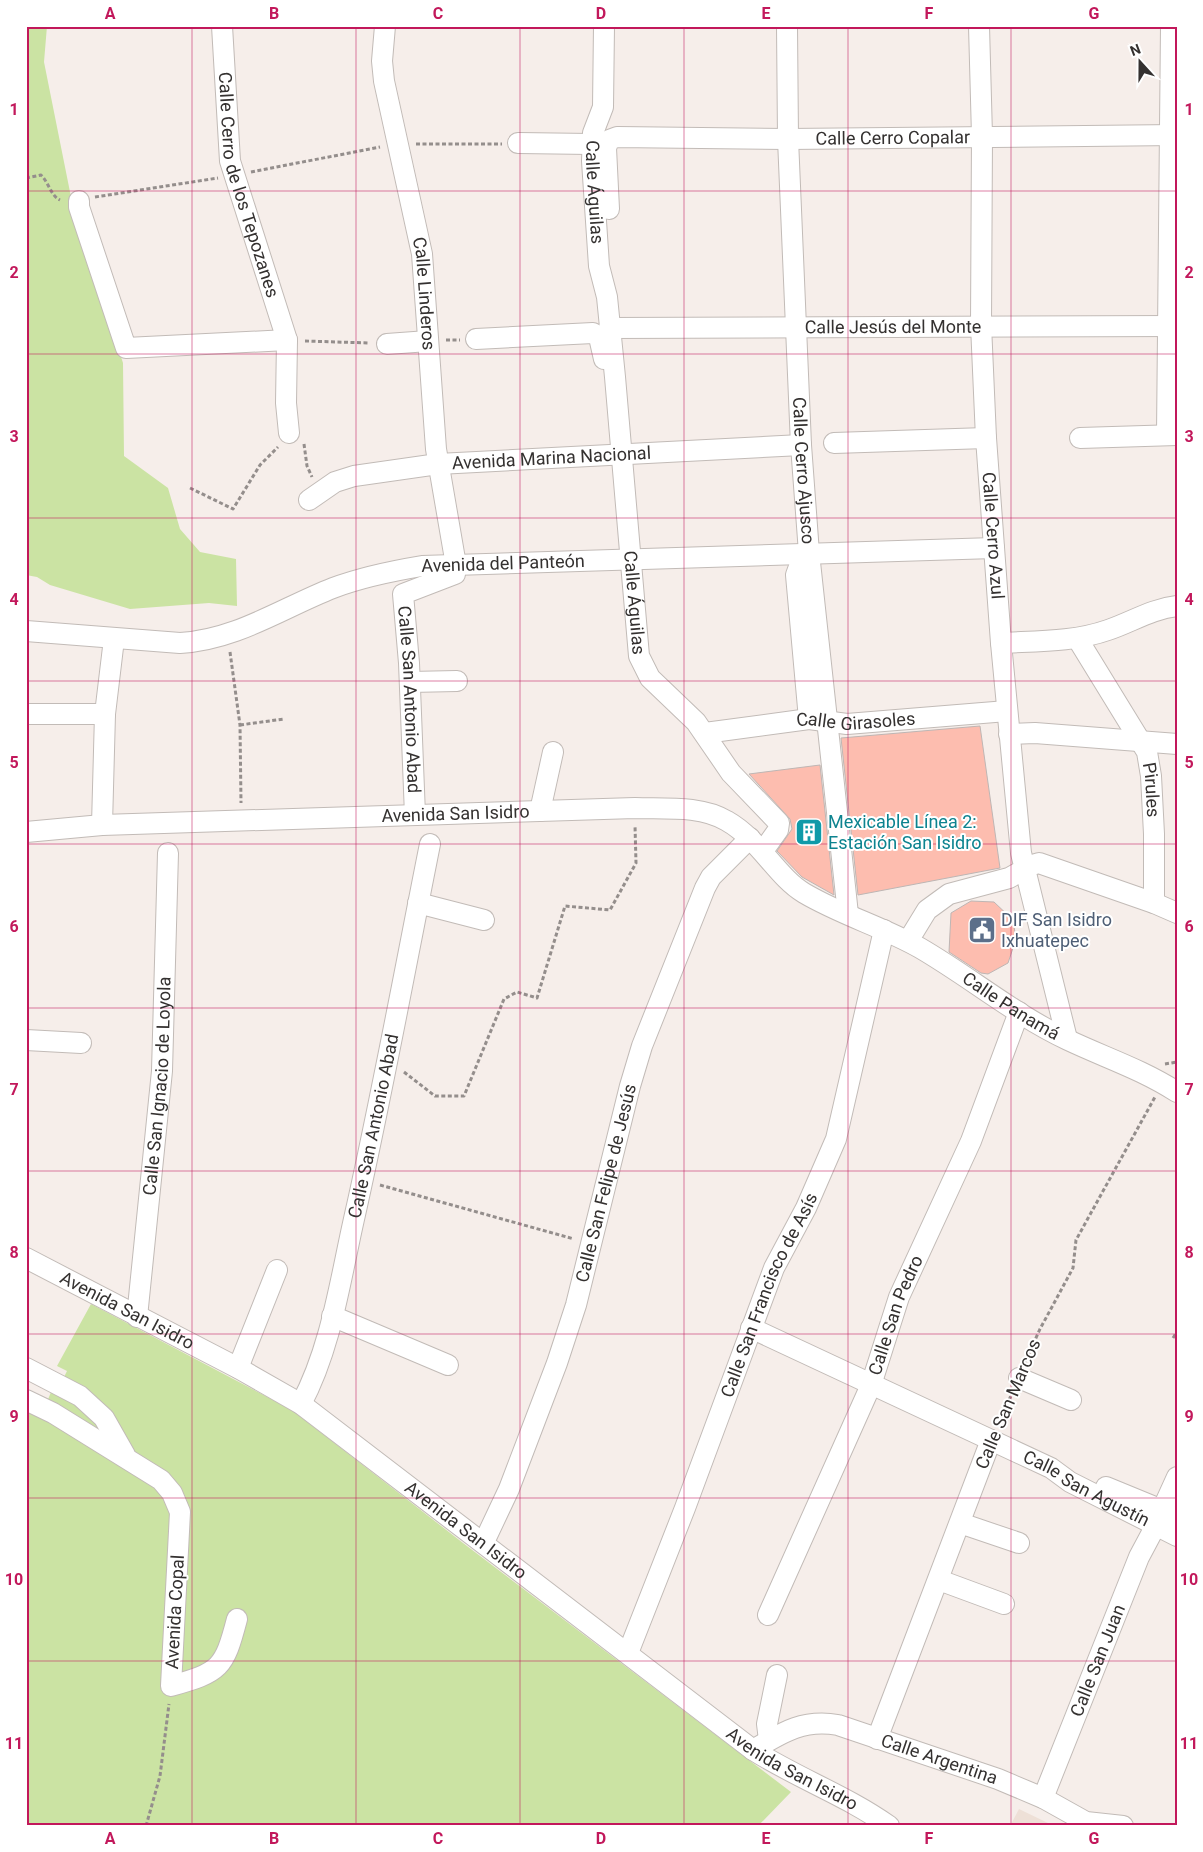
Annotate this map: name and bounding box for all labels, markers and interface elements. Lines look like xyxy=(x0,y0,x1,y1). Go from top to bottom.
text: A xyxy=(105,4,116,23)
text: B xyxy=(269,4,279,23)
text: C xyxy=(433,4,443,23)
text: D xyxy=(596,4,606,23)
text: E xyxy=(762,4,771,23)
text: F xyxy=(925,4,934,23)
text: G xyxy=(1089,4,1100,23)
north arrow xyxy=(1116,38,1166,88)
text: N xyxy=(1128,41,1143,59)
street label: Calle Cerro de los Tepozanes xyxy=(215,71,284,300)
text: 1 xyxy=(9,100,19,119)
text: 1 xyxy=(1184,100,1194,119)
street label: Calle Cerro Copalar xyxy=(815,126,970,149)
street label: Calle Águilas xyxy=(582,140,609,245)
street label: Calle Linderos xyxy=(409,235,440,351)
text: 2 xyxy=(9,263,19,282)
text: 2 xyxy=(1184,263,1194,282)
street label: Calle Jesús del Monte xyxy=(805,316,981,337)
street label: Calle Cerro Ajusco xyxy=(789,397,819,545)
text: 3 xyxy=(9,427,19,446)
text: 3 xyxy=(1184,427,1194,446)
street label: Avenida Marina Nacional xyxy=(451,442,651,473)
street label: Calle Cerro Azul xyxy=(979,471,1009,600)
street label: Avenida del Panteón xyxy=(421,550,585,576)
street label: Calle Águilas xyxy=(620,550,650,655)
text: 4 xyxy=(9,590,19,609)
text: 4 xyxy=(1184,590,1194,609)
street label: Calle San Antonio Abad xyxy=(394,605,425,794)
street label: Calle Girasoles xyxy=(795,707,916,735)
text: 5 xyxy=(9,753,19,772)
text: 5 xyxy=(1184,753,1194,772)
street label: Pirules xyxy=(1139,761,1164,818)
street label: Avenida San Isidro xyxy=(381,800,530,826)
place label: Mexicable Línea 2: Estación San Isidro xyxy=(828,811,981,853)
building icon: Mexicable Línea 2: Estación San Isidro xyxy=(794,817,824,847)
place label: DIF San Isidro Ixhuatepec xyxy=(1001,909,1112,951)
public building icon: DIF San Isidro Ixhuatepec xyxy=(967,915,997,945)
text: 6 xyxy=(9,917,19,936)
text: 6 xyxy=(1184,917,1194,936)
street label: Calle Panamá xyxy=(959,967,1063,1044)
street label: Calle San Ignacio de Loyola xyxy=(138,976,175,1196)
street label: Calle San Antonio Abad xyxy=(343,1032,402,1220)
text: 7 xyxy=(9,1080,19,1099)
text: 7 xyxy=(1184,1080,1194,1099)
street label: Calle San Felipe de Jesús xyxy=(571,1082,640,1284)
street label: Calle San Francisco de Asís xyxy=(716,1189,821,1400)
text: 8 xyxy=(9,1243,19,1262)
text: 8 xyxy=(1184,1243,1194,1262)
street label: Calle San Pedro xyxy=(864,1252,927,1378)
street label: Avenida San Isidro xyxy=(57,1267,198,1353)
street label: Calle San Marcos xyxy=(971,1335,1044,1472)
text: 9 xyxy=(9,1407,19,1426)
text: 9 xyxy=(1184,1407,1194,1426)
street label: Calle San Agustín xyxy=(1020,1446,1153,1530)
street label: Avenida San Isidro xyxy=(401,1476,531,1583)
street label: Avenida Copal xyxy=(161,1554,188,1670)
text: 10 xyxy=(5,1570,23,1589)
text: 10 xyxy=(1180,1570,1198,1589)
street label: Calle San Juan xyxy=(1066,1601,1129,1719)
street label: Avenida San Isidro xyxy=(723,1723,862,1814)
street label: Calle Argentina xyxy=(879,1729,1000,1788)
text: 11 xyxy=(5,1734,23,1753)
text: 11 xyxy=(1180,1734,1198,1753)
text: A xyxy=(105,1829,116,1848)
text: B xyxy=(269,1829,279,1848)
text: C xyxy=(433,1829,443,1848)
text: D xyxy=(596,1829,606,1848)
text: E xyxy=(762,1829,771,1848)
text: F xyxy=(925,1829,934,1848)
text: G xyxy=(1089,1829,1100,1848)

